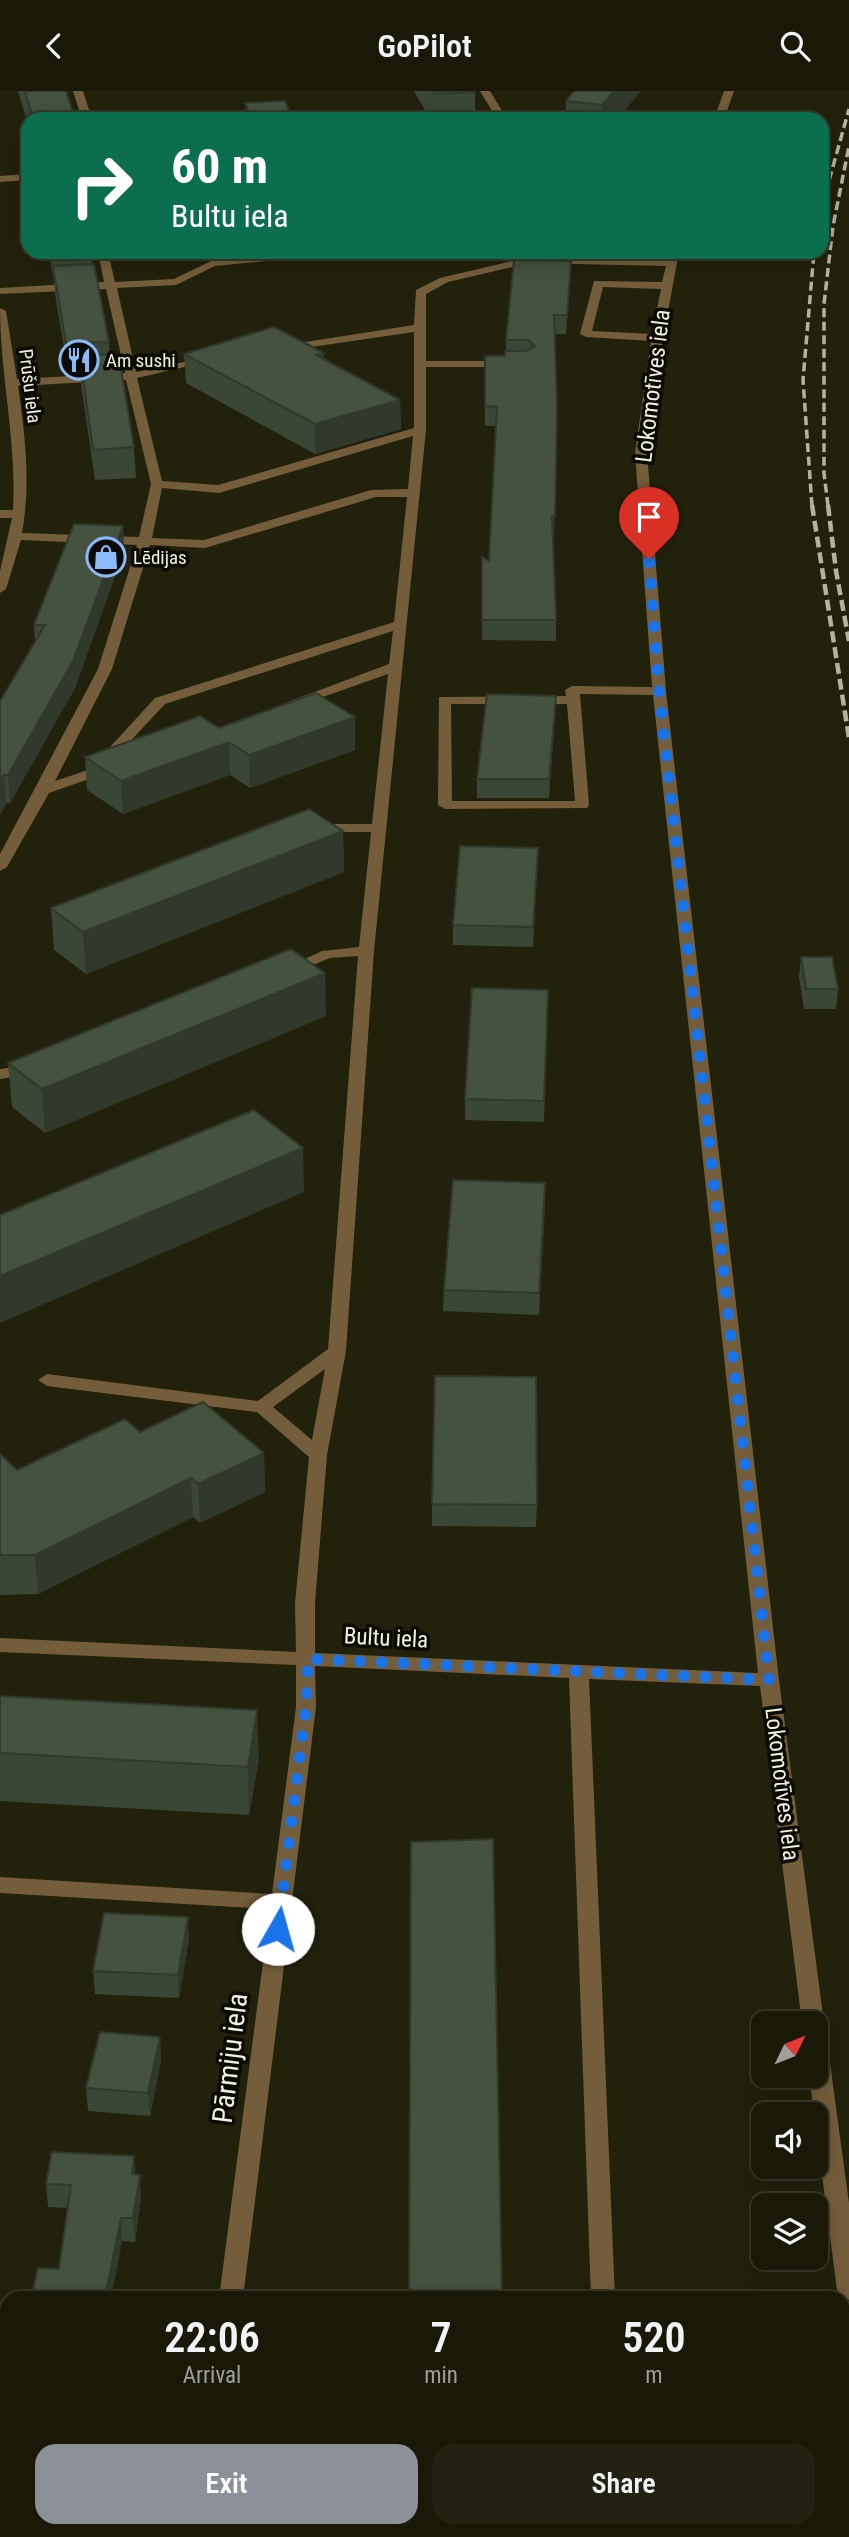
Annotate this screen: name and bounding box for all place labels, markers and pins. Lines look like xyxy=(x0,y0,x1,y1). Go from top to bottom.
restaurant icon: Am sushi xyxy=(58,339,100,381)
place label: Am sushi xyxy=(106,349,176,372)
pin xyxy=(619,487,679,559)
shop icon: Lēdijas xyxy=(85,536,127,578)
place label: Lēdijas xyxy=(133,546,187,569)

